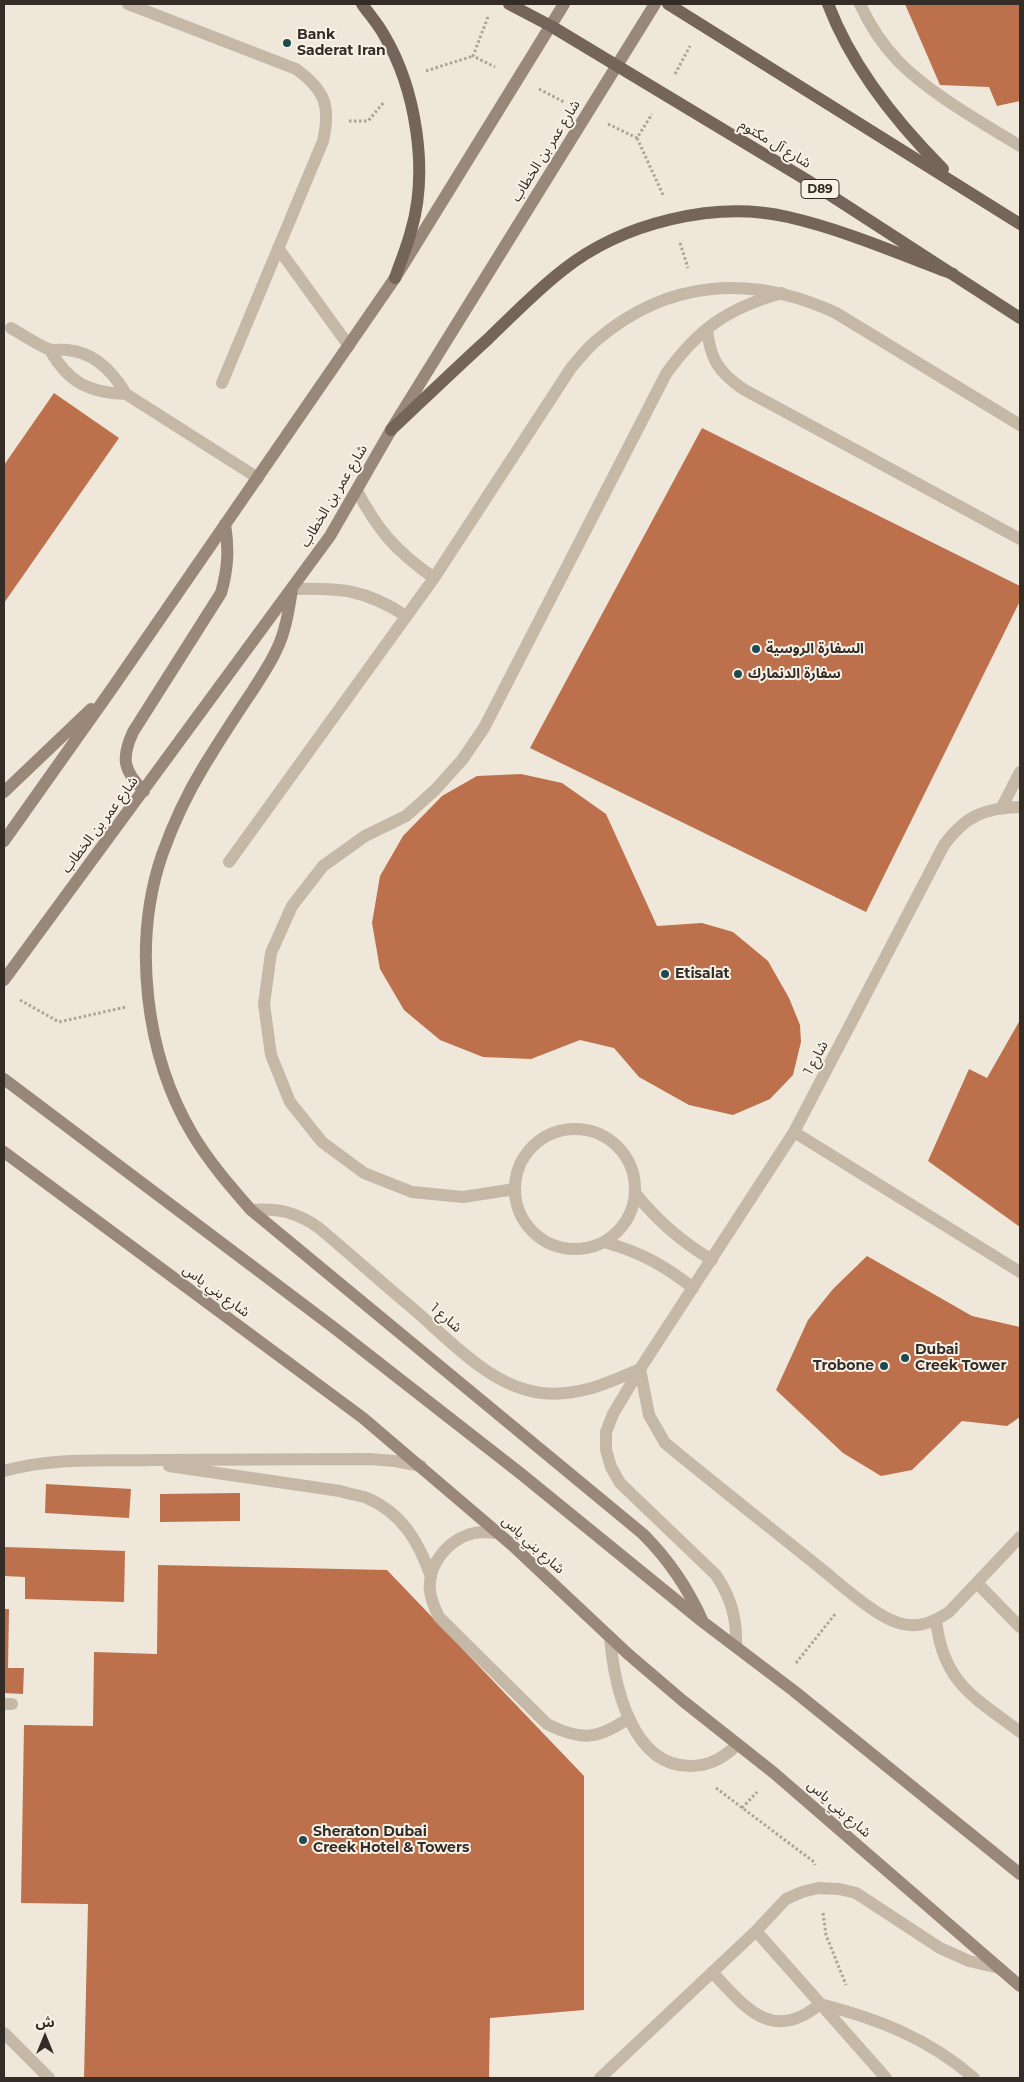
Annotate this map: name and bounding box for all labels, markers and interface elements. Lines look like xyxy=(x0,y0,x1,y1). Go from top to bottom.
place label: Bank Saderat Iran xyxy=(297,27,386,59)
marker: Bank Saderat Iran xyxy=(281,37,293,49)
street label: شارع عمر بن الخطاب xyxy=(508,97,584,205)
street label: شارع آل مكتوم xyxy=(736,116,814,172)
road number: D89 xyxy=(801,180,839,198)
street label: شارع عمر بن الخطاب xyxy=(297,442,371,550)
place label: السفارة الروسية xyxy=(766,641,864,657)
marker: السفارة الروسية xyxy=(750,643,762,655)
place label: سفارة الدنمارك xyxy=(748,666,841,682)
marker: سفارة الدنمارك xyxy=(732,668,744,680)
street label: شارع عمر بن الخطاب xyxy=(58,773,142,877)
place label: Etisalat xyxy=(675,966,730,982)
marker: Etisalat xyxy=(659,968,671,980)
street label: شارع 1 xyxy=(800,1038,832,1078)
street label: شارع بني ياس xyxy=(179,1261,253,1321)
street label: شارع 1 xyxy=(427,1300,465,1336)
place label: Dubai Creek Tower xyxy=(915,1342,1006,1374)
marker: Dubai Creek Tower xyxy=(899,1352,911,1364)
place label: Trobone xyxy=(813,1358,874,1374)
marker: Trobone xyxy=(878,1360,890,1372)
street label: شارع بني ياس xyxy=(498,1512,568,1578)
street label: شارع بني ياس xyxy=(804,1777,874,1841)
place label: Sheraton Dubai Creek Hotel & Towers xyxy=(313,1824,469,1856)
marker: Sheraton Dubai Creek Hotel & Towers xyxy=(297,1834,309,1846)
north arrow xyxy=(20,2012,70,2062)
text: ش xyxy=(35,2013,55,2031)

